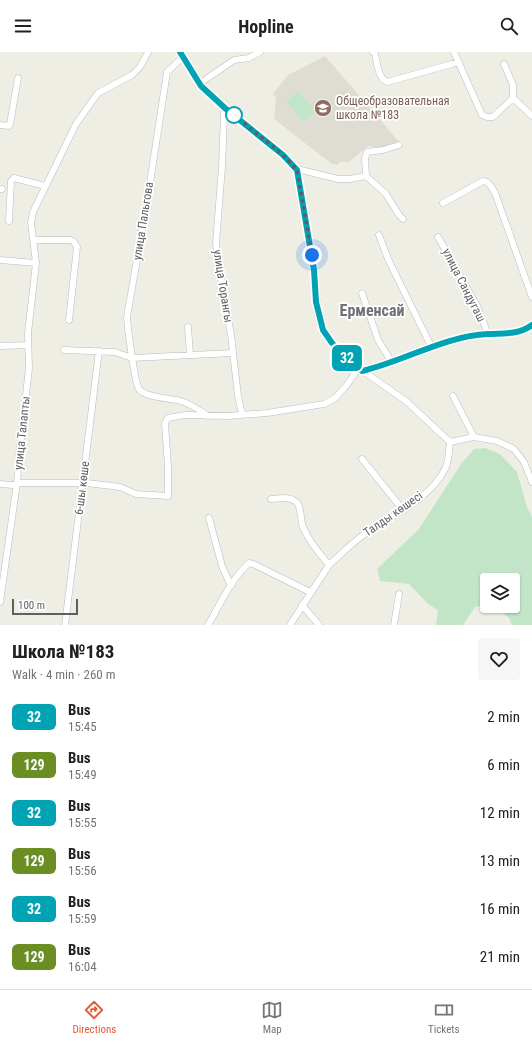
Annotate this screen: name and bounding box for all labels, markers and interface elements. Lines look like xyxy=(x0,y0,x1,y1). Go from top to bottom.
icon: menu xyxy=(12,15,34,37)
icon: search xyxy=(498,15,520,37)
text: Hopline xyxy=(238,16,294,37)
place label: Общеобразовательная школа №183 xyxy=(336,94,450,122)
school or university icon: Общеобразовательная школа №183 xyxy=(313,98,333,118)
unlabelled marker xyxy=(225,106,243,124)
street label: улица Пальгова xyxy=(130,181,156,261)
your location xyxy=(302,245,322,265)
street label: улица Сандугаш xyxy=(439,246,489,324)
street label: улица Торангы xyxy=(210,249,236,323)
district label: Ерменсай xyxy=(340,301,404,320)
line badge: 32 xyxy=(329,345,365,371)
text: 32 xyxy=(340,350,354,366)
street label: улица Талапты xyxy=(11,395,33,471)
street label: 6-шы көше xyxy=(72,460,92,516)
street label: Талды көшесі xyxy=(361,489,425,539)
map controls xyxy=(480,573,520,613)
button: layers xyxy=(480,573,520,613)
scale bar xyxy=(12,597,78,616)
text: 100 m xyxy=(18,599,45,612)
button: heart xyxy=(478,638,520,680)
text: Школа №183 xyxy=(12,640,114,663)
text: Walk · 4 min · 260 m xyxy=(12,667,116,682)
text: Bus xyxy=(68,701,91,719)
text: 2 min xyxy=(487,708,520,726)
text: 32 xyxy=(27,709,41,725)
text: 15:45 xyxy=(68,719,97,734)
text: Bus xyxy=(68,749,91,767)
text: 6 min xyxy=(487,756,520,774)
text: 129 xyxy=(23,757,45,773)
text: 15:49 xyxy=(68,767,97,782)
text: Bus xyxy=(68,797,91,815)
text: 12 min xyxy=(480,804,520,822)
text: 32 xyxy=(27,805,41,821)
text: 15:55 xyxy=(68,815,97,830)
text: Bus xyxy=(68,845,91,863)
text: 13 min xyxy=(480,852,520,870)
text: 129 xyxy=(23,853,45,869)
text: 15:56 xyxy=(68,863,97,878)
text: Bus xyxy=(68,893,91,911)
text: 16 min xyxy=(480,900,520,918)
text: 32 xyxy=(27,901,41,917)
text: 15:59 xyxy=(68,911,97,926)
text: Bus xyxy=(68,941,91,959)
text: 21 min xyxy=(480,948,520,966)
text: 129 xyxy=(23,949,45,965)
text: 16:04 xyxy=(68,959,97,974)
tab: Directions xyxy=(72,999,116,1036)
tab: Map xyxy=(261,999,283,1036)
tab: Tickets xyxy=(428,999,460,1036)

